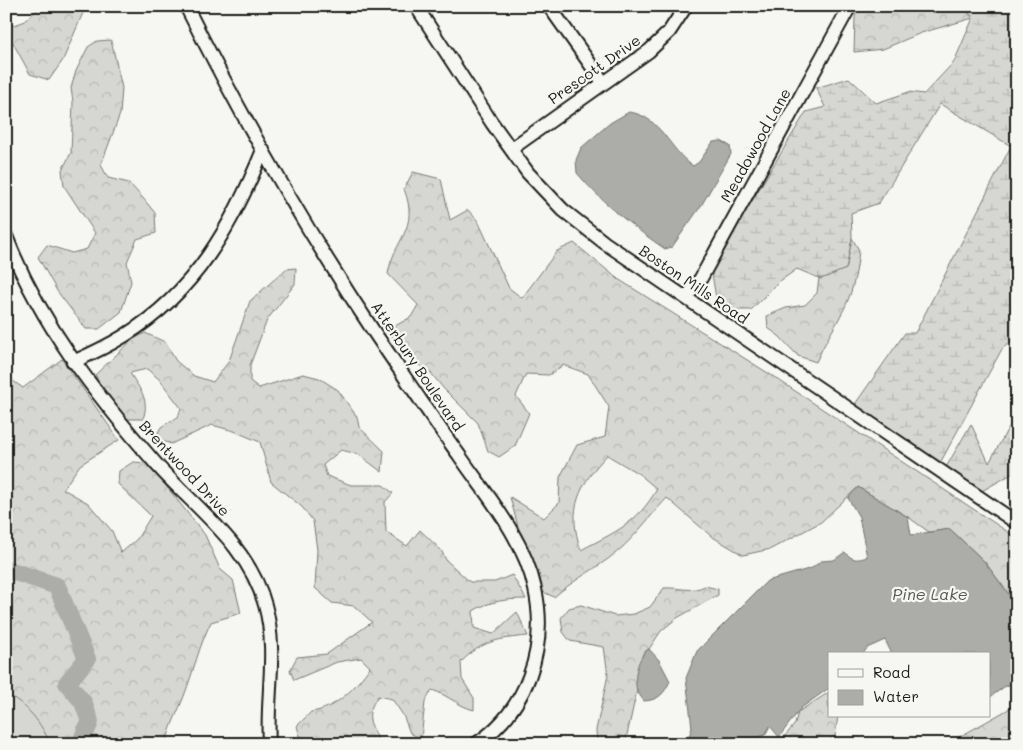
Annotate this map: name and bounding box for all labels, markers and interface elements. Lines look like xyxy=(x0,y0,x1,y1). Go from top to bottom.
street label: Prescott Drive xyxy=(544,30,644,108)
street label: Meadowood Lane xyxy=(715,84,795,206)
street label: Boston Mills Road xyxy=(635,240,753,328)
street label: Atterbury Boulevard xyxy=(367,297,469,435)
street label: Brentwood Drive xyxy=(135,416,235,520)
water label: Pine Lake xyxy=(892,583,968,604)
legend xyxy=(828,652,990,718)
text: Road xyxy=(873,662,910,682)
text: Water xyxy=(873,686,919,706)

